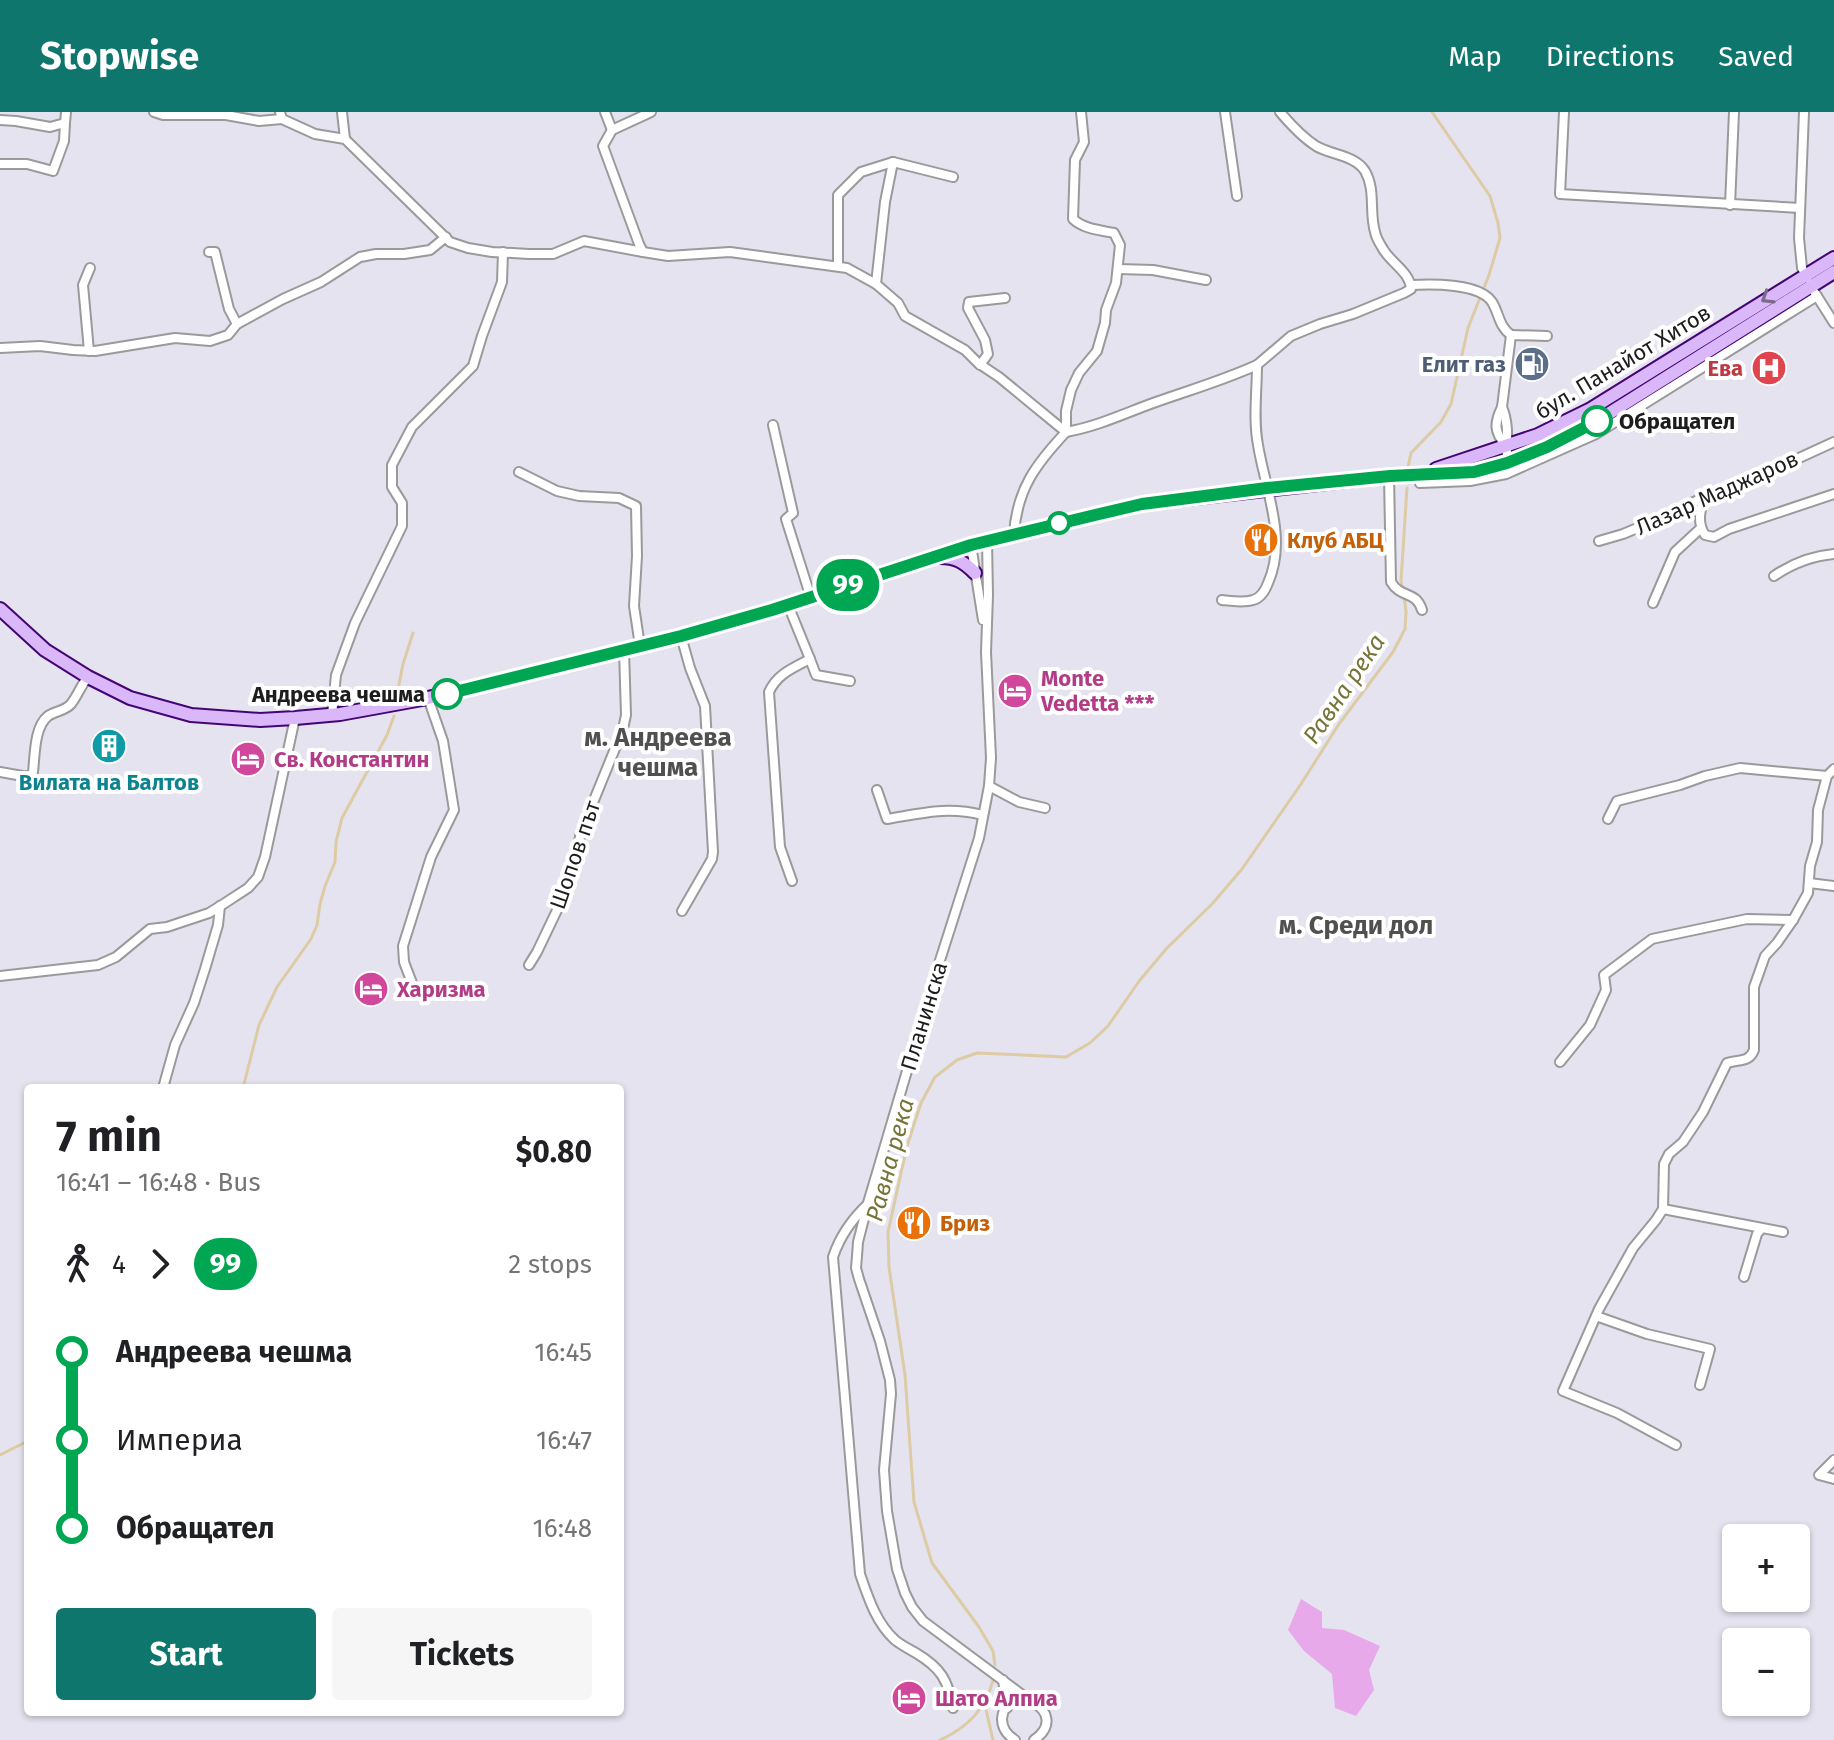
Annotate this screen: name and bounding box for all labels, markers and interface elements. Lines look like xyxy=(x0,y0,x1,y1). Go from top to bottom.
text: Stopwise xyxy=(40,33,199,79)
text: Map xyxy=(1448,40,1502,73)
text: Directions xyxy=(1546,40,1674,73)
text: Saved xyxy=(1718,40,1794,73)
one-way arrow xyxy=(1761,288,1776,304)
street label: бул. Панайот Хитов xyxy=(1530,299,1716,425)
fuel station icon: Елит газ xyxy=(1513,345,1551,383)
hospital icon: Ева xyxy=(1750,349,1788,387)
place label: Елит газ xyxy=(1422,351,1506,378)
place label: Ева xyxy=(1708,355,1743,382)
marker: Обращател xyxy=(1582,406,1612,436)
place label: Обращател xyxy=(1619,408,1735,435)
street label: Лазар Маджаров xyxy=(1631,445,1803,541)
unlabelled marker xyxy=(1048,512,1070,534)
restaurant icon: Клуб АБЦ xyxy=(1242,521,1280,559)
place label: Клуб АБЦ xyxy=(1287,527,1384,554)
line badge: 99 xyxy=(812,559,884,611)
text: 99 xyxy=(832,568,864,601)
water label: Равна река xyxy=(1297,629,1391,749)
place label: Monte Vedetta *** xyxy=(1040,665,1155,717)
hotel icon: Monte Vedetta *** xyxy=(996,672,1034,710)
marker: Андреева чешма xyxy=(432,679,462,709)
place label: Андреева чешма xyxy=(251,681,425,708)
district label: м. Андреева чешма xyxy=(584,722,732,783)
building icon: Вилата на Балтов xyxy=(90,727,128,765)
hotel icon: Св. Константин xyxy=(229,740,267,778)
place label: Св. Константин xyxy=(274,746,429,773)
place label: Вилата на Балтов xyxy=(19,769,199,796)
street label: Шопов път xyxy=(544,797,606,913)
district label: м. Среди дол xyxy=(1279,910,1433,941)
street label: Планинска xyxy=(895,958,953,1074)
hotel icon: Харизма xyxy=(352,970,390,1008)
place label: Харизма xyxy=(396,976,486,1003)
water label: Равна река xyxy=(860,1095,920,1225)
text: 7 min xyxy=(56,1110,162,1163)
text: $0.80 xyxy=(516,1134,592,1170)
text: 16:41 – 16:48 · Bus xyxy=(56,1167,261,1198)
restaurant icon: Бриз xyxy=(895,1204,933,1242)
place label: Бриз xyxy=(940,1210,990,1237)
icon: walk xyxy=(56,1242,100,1286)
icon: forward xyxy=(138,1242,182,1286)
text: 99 xyxy=(210,1247,241,1280)
text: 4 xyxy=(112,1249,126,1280)
text: 2 stops xyxy=(508,1249,592,1280)
text: Андреева чешма xyxy=(116,1334,352,1370)
text: 16:45 xyxy=(534,1337,592,1368)
text: Империа xyxy=(116,1422,243,1458)
text: 16:47 xyxy=(536,1425,592,1456)
text: Обращател xyxy=(116,1510,275,1546)
text: 16:48 xyxy=(533,1513,592,1544)
map controls xyxy=(1722,1524,1810,1716)
button: + xyxy=(1722,1524,1810,1612)
button: Start xyxy=(56,1608,316,1700)
button: Tickets xyxy=(332,1608,592,1700)
button: − xyxy=(1722,1628,1810,1716)
hotel icon: Шато Алпиа xyxy=(890,1679,928,1717)
place label: Шато Алпиа xyxy=(935,1685,1058,1712)

